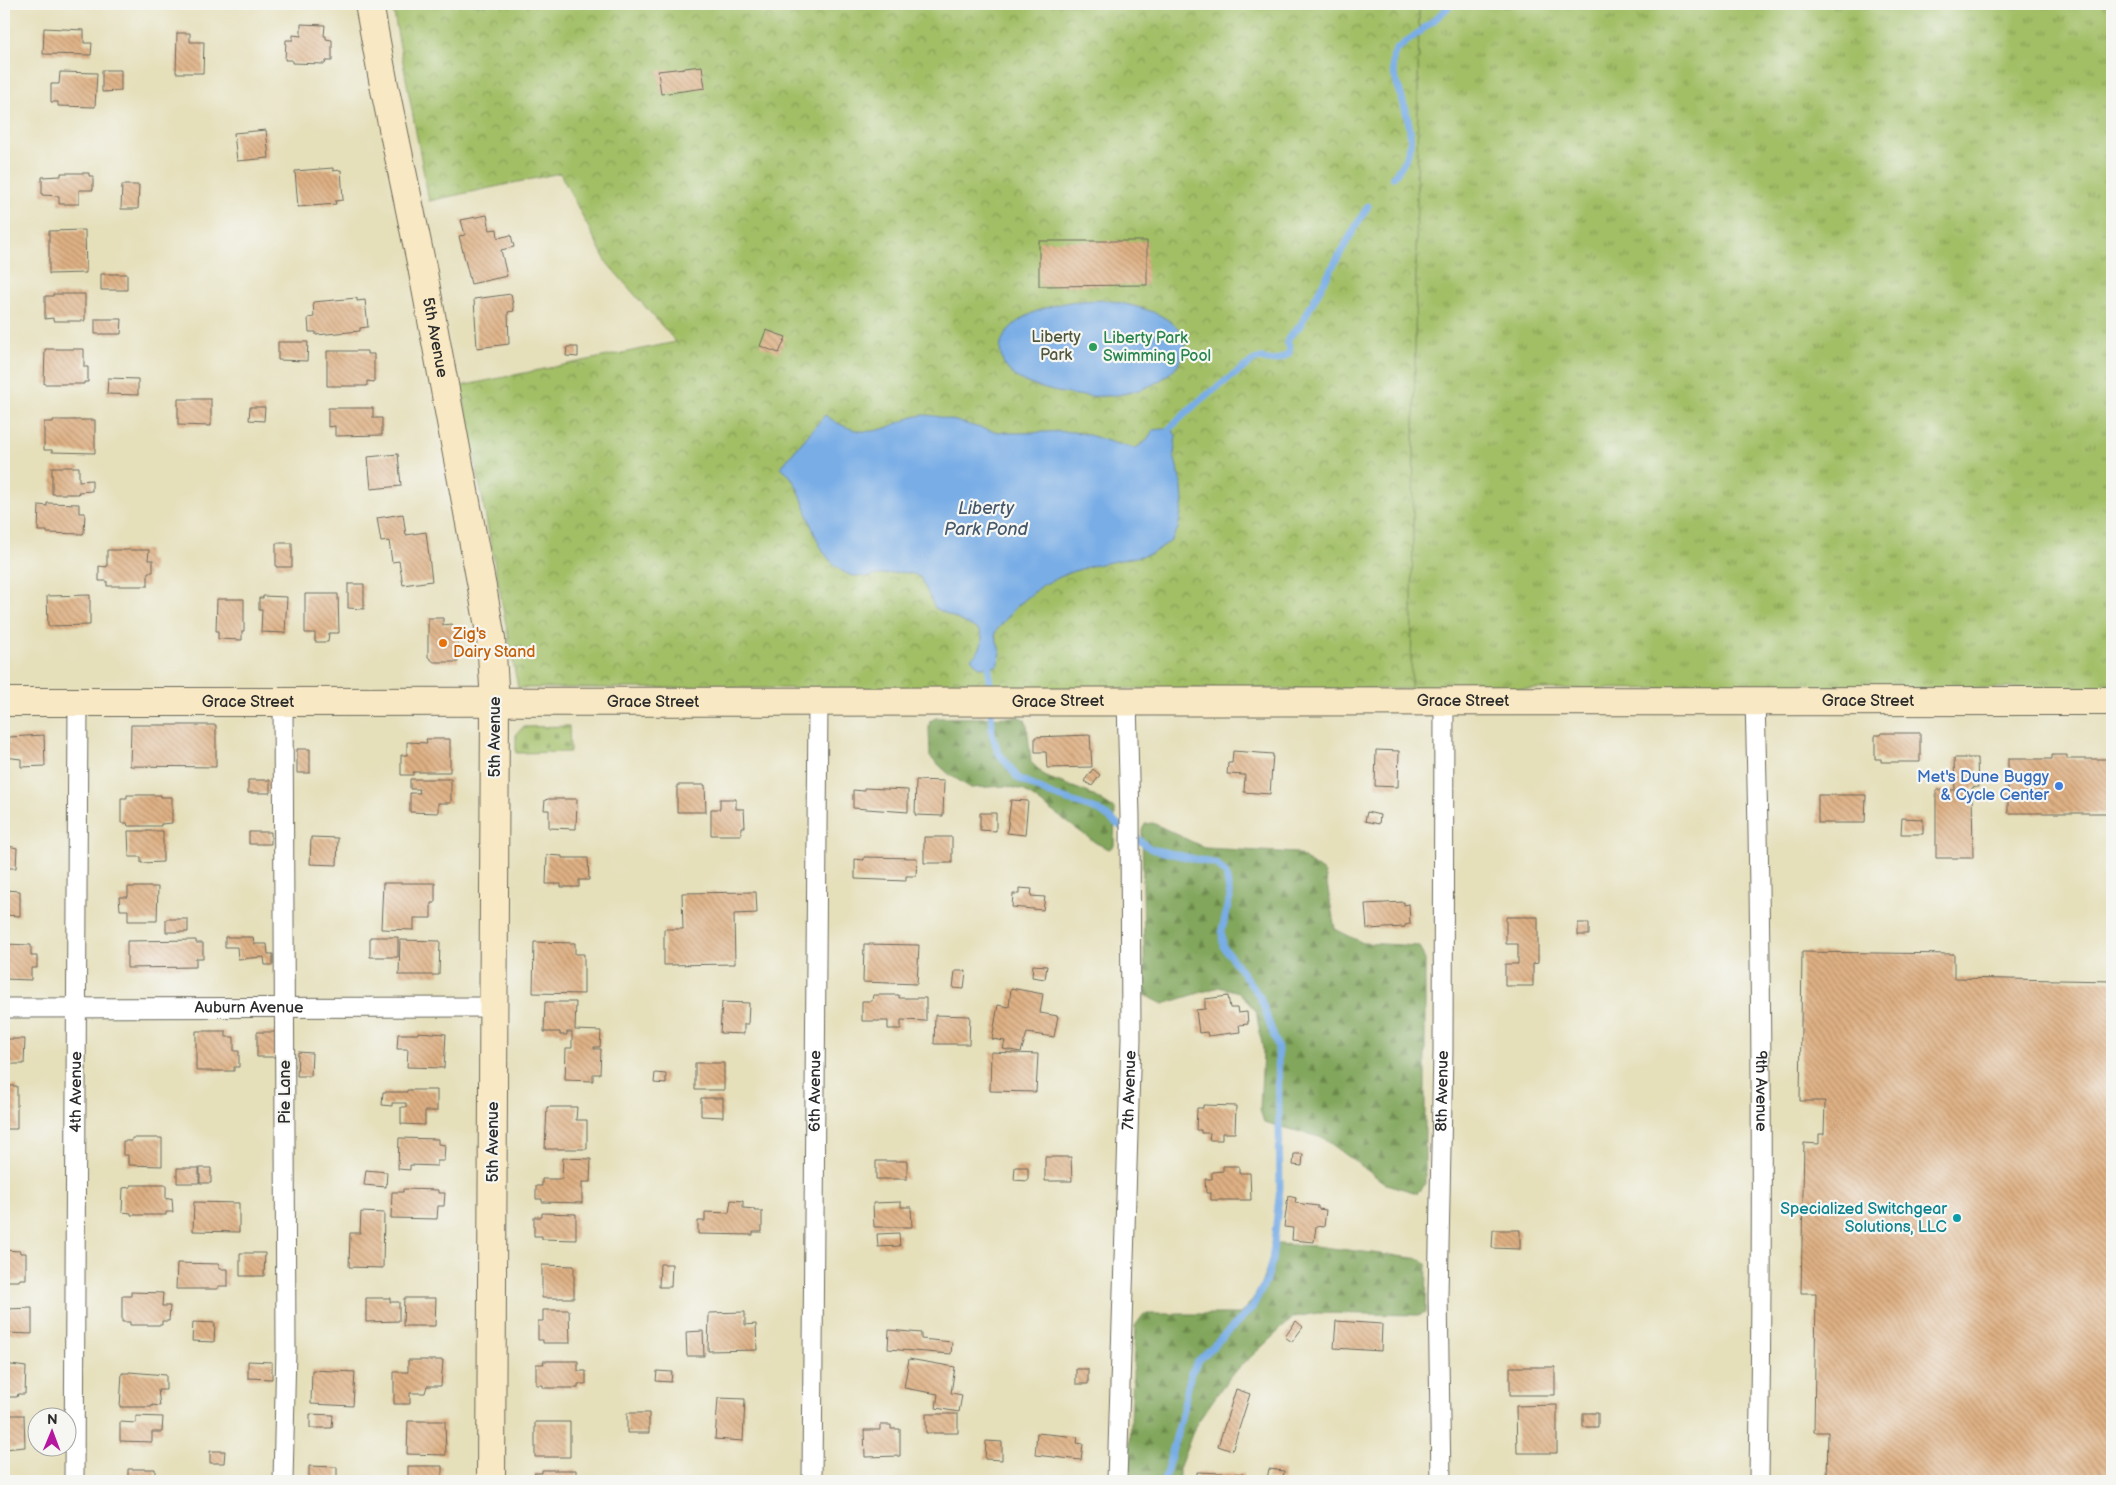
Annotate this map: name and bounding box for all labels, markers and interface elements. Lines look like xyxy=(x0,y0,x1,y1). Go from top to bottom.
street label: 5th Avenue xyxy=(418,296,452,380)
park label: Liberty Park xyxy=(1031,328,1082,365)
place label: Liberty Park Swimming Pool xyxy=(1103,329,1211,366)
marker: Liberty Park Swimming Pool xyxy=(1087,341,1099,353)
water label: Liberty Park Pond xyxy=(944,498,1029,540)
place label: Zig's Dairy Stand xyxy=(452,625,535,662)
marker: Zig's Dairy Stand xyxy=(437,637,449,649)
street label: Grace Street xyxy=(202,692,294,711)
street label: Grace Street xyxy=(607,692,699,711)
street label: Grace Street xyxy=(1012,692,1104,711)
street label: Grace Street xyxy=(1417,692,1509,711)
street label: Grace Street xyxy=(1822,692,1914,711)
street label: 5th Avenue xyxy=(486,696,505,777)
place label: Met's Dune Buggy & Cycle Center xyxy=(1917,768,2050,805)
marker: Met's Dune Buggy & Cycle Center xyxy=(2053,780,2065,792)
street label: Auburn Avenue xyxy=(194,998,304,1017)
street label: 6th Avenue xyxy=(805,1050,825,1132)
street label: 7th Avenue xyxy=(1119,1050,1140,1130)
street label: 8th Avenue xyxy=(1432,1050,1453,1132)
street label: 9th Avenue xyxy=(1751,1050,1771,1132)
street label: 4th Avenue xyxy=(66,1051,86,1133)
street label: Pie Lane xyxy=(276,1060,295,1124)
street label: 5th Avenue xyxy=(484,1101,503,1182)
place label: Specialized Switchgear Solutions, LLC xyxy=(1780,1200,1947,1237)
marker: Specialized Switchgear Solutions, LLC xyxy=(1951,1212,1963,1224)
north arrow xyxy=(28,1408,78,1458)
text: N xyxy=(47,1411,58,1428)

